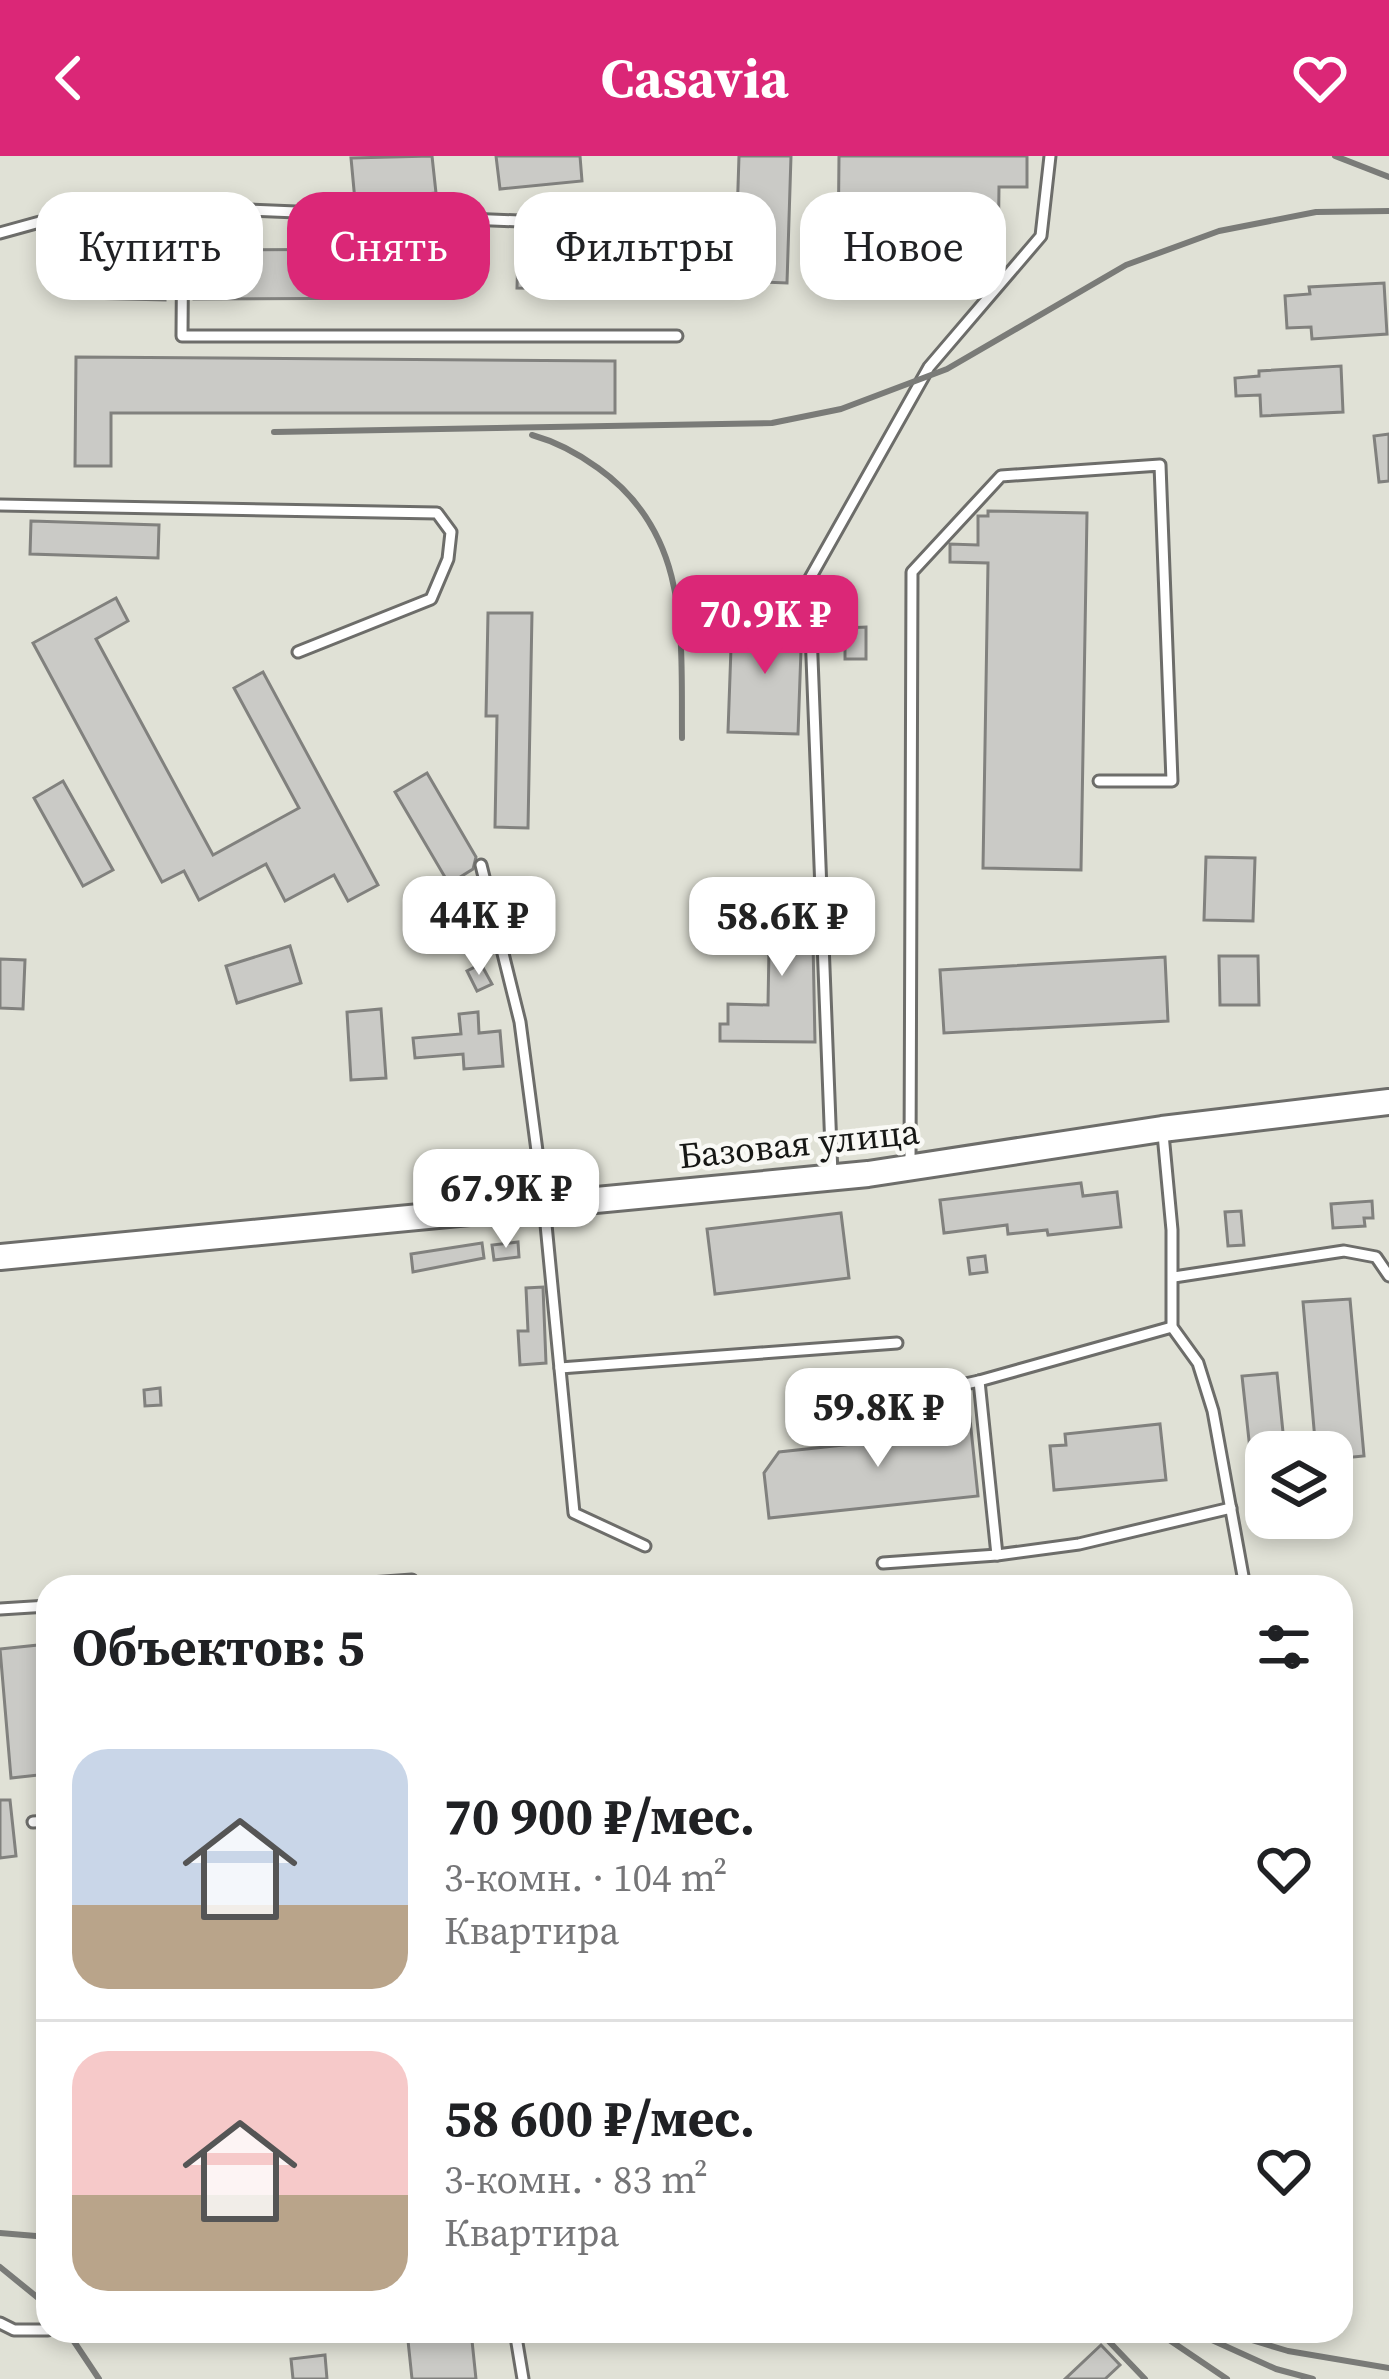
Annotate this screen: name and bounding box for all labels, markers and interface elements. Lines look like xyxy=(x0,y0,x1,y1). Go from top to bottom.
text: Casavia xyxy=(600,41,789,115)
icon: back xyxy=(36,45,102,111)
icon: heart xyxy=(1287,45,1353,111)
chip: Купить xyxy=(36,192,263,300)
chip: Снять xyxy=(287,192,490,300)
chip: Фильтры xyxy=(514,192,776,300)
chip: Новое xyxy=(800,192,1006,300)
pin: 70.9K ₽ xyxy=(654,575,876,677)
text: 70.9K ₽ xyxy=(699,587,831,640)
pin: 44K ₽ xyxy=(395,876,563,978)
pin: 58.6K ₽ xyxy=(671,877,893,979)
text: 44K ₽ xyxy=(430,888,528,941)
text: 58.6K ₽ xyxy=(716,889,848,942)
street label: Базовая улица xyxy=(676,1106,922,1180)
pin: 67.9K ₽ xyxy=(395,1149,617,1251)
text: 67.9K ₽ xyxy=(440,1161,572,1214)
pin: 59.8K ₽ xyxy=(767,1368,989,1470)
text: 59.8K ₽ xyxy=(812,1380,944,1433)
map controls xyxy=(1245,1431,1353,1539)
button: layers xyxy=(1245,1431,1353,1539)
text: Объектов: 5 xyxy=(72,1612,365,1682)
icon: filters xyxy=(1251,1614,1317,1680)
text: 70 900 ₽/мес. xyxy=(444,1781,755,1851)
icon: home xyxy=(168,1797,312,1941)
icon: heart xyxy=(1251,1836,1317,1902)
text: 3-комн. · 104 m² xyxy=(444,1851,728,1904)
text: Квартира xyxy=(444,1904,619,1957)
text: 58 600 ₽/мес. xyxy=(444,2083,755,2153)
icon: home xyxy=(168,2099,312,2243)
icon: heart xyxy=(1251,2138,1317,2204)
text: 3-комн. · 83 m² xyxy=(444,2153,708,2206)
text: Квартира xyxy=(444,2206,619,2259)

